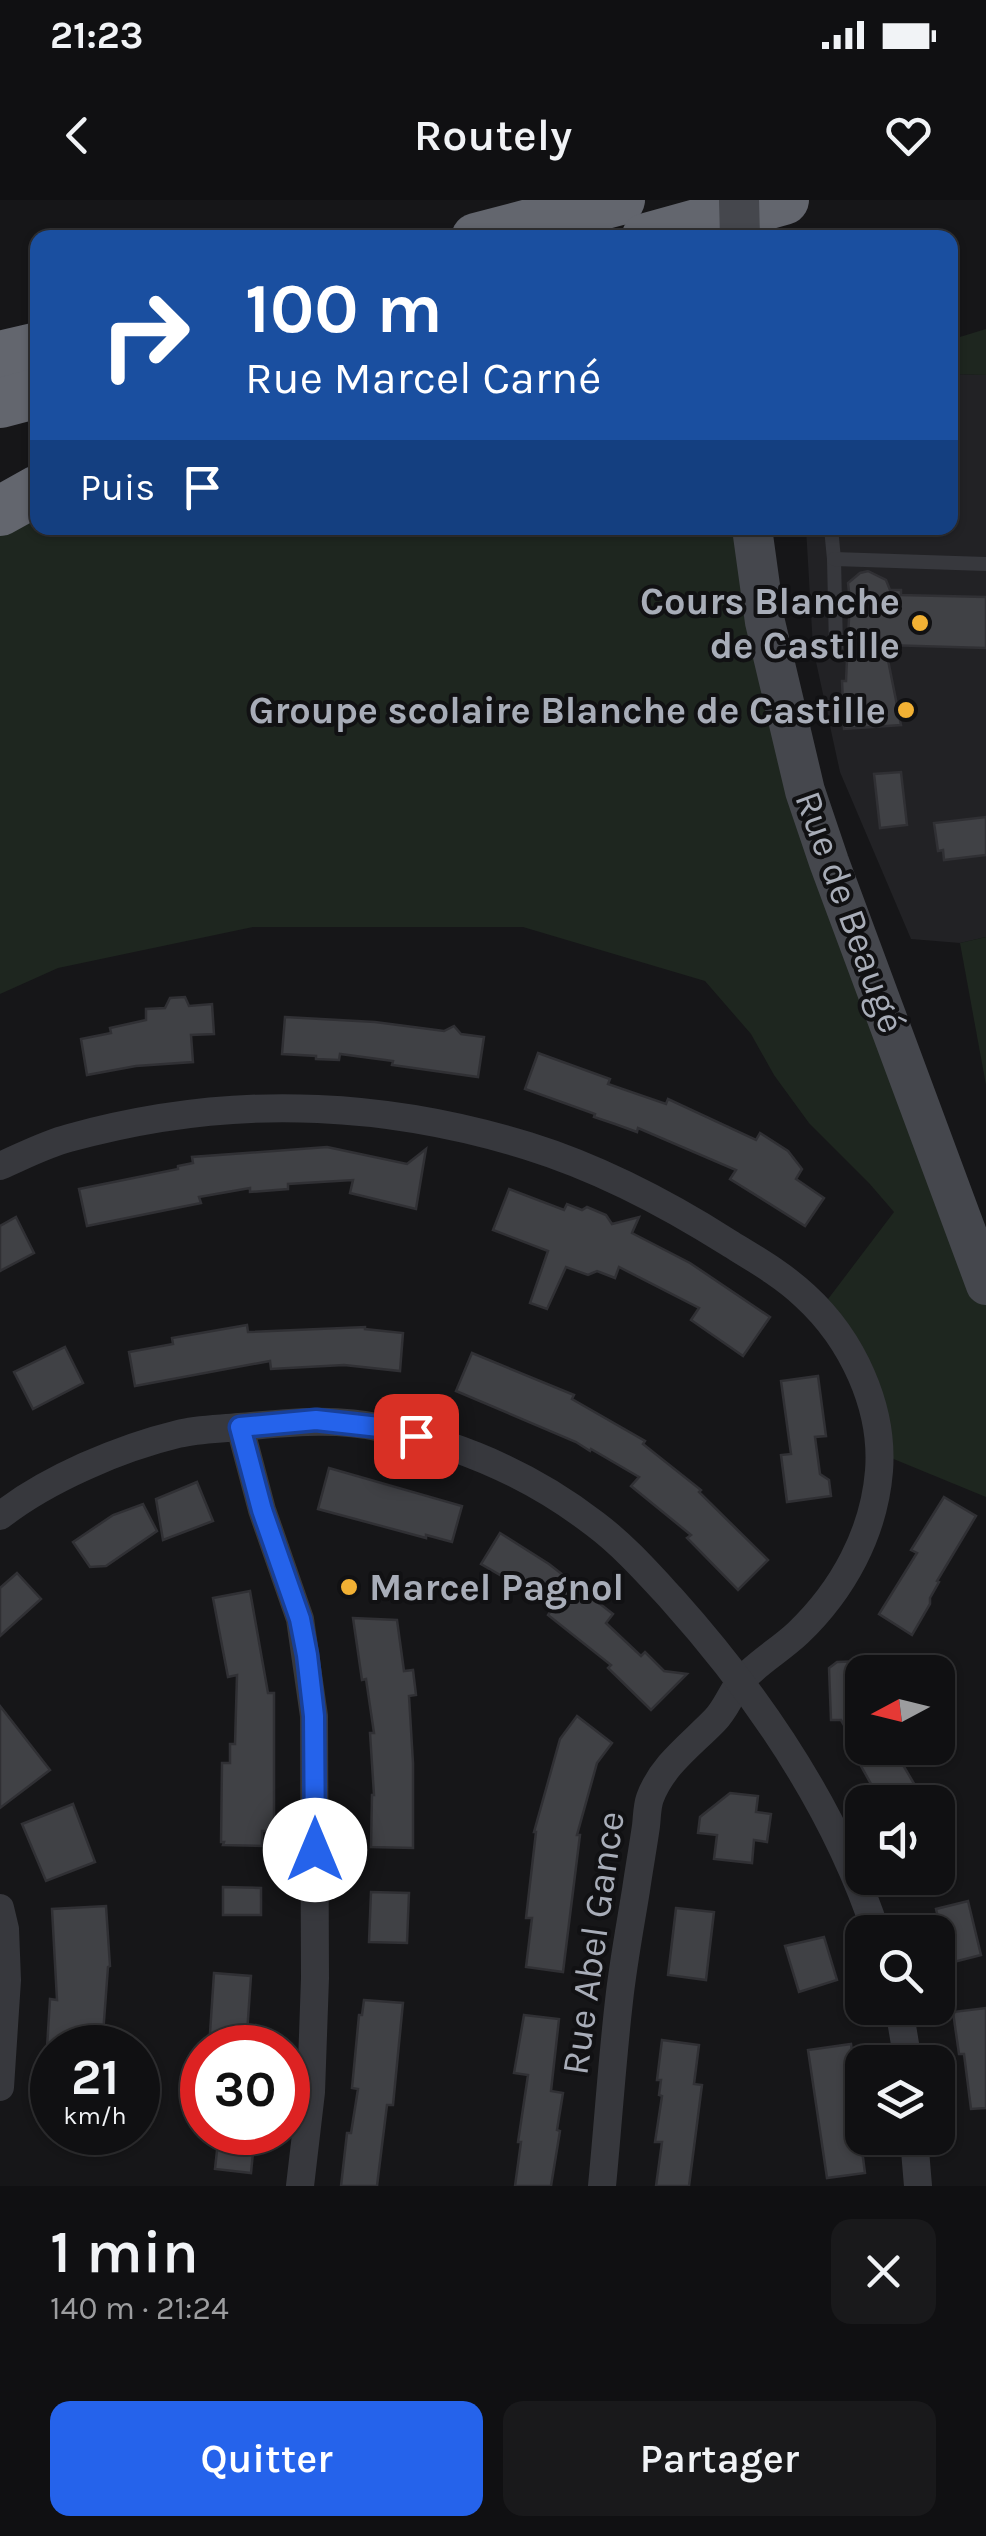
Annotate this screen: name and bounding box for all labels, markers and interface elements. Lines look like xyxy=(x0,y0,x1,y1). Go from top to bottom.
text: 21:23 xyxy=(50,13,143,58)
icon: back xyxy=(50,108,105,163)
icon: heart xyxy=(881,108,936,163)
text: Routely xyxy=(414,109,572,161)
text: 100 m xyxy=(245,268,443,350)
icon: right xyxy=(80,270,210,400)
text: Rue Marcel Carné xyxy=(245,352,601,404)
icon: arrive xyxy=(175,460,230,515)
text: Puis xyxy=(80,465,155,510)
place label: Cours Blanche de Castille xyxy=(640,579,900,668)
marker: Cours Blanche de Castille xyxy=(909,612,931,634)
place label: Groupe scolaire Blanche de Castille xyxy=(249,688,886,733)
marker: Groupe scolaire Blanche de Castille xyxy=(895,699,917,721)
street label: Rue de Beaugé xyxy=(785,785,915,1039)
pin xyxy=(374,1394,459,1479)
icon: arrive xyxy=(389,1409,444,1464)
place label: Marcel Pagnol xyxy=(369,1565,624,1610)
marker: Marcel Pagnol xyxy=(338,1576,360,1598)
north arrow xyxy=(845,1655,955,1765)
map controls xyxy=(845,1655,955,2155)
button: sound xyxy=(845,1785,955,1895)
position arrow xyxy=(263,1798,367,1902)
street label: Rue Abel Gance xyxy=(552,1808,634,2078)
button: search xyxy=(845,1915,955,2025)
speed limit sign: 30 xyxy=(180,2025,310,2155)
button: layers xyxy=(845,2045,955,2155)
text: 21 xyxy=(71,2048,119,2107)
text: km/h xyxy=(63,2101,127,2130)
text: 1 min xyxy=(50,2217,199,2287)
button: close xyxy=(831,2219,936,2324)
text: 140 m · 21:24 xyxy=(50,2290,229,2327)
button: Quitter xyxy=(50,2401,483,2516)
button: Partager xyxy=(503,2401,936,2516)

